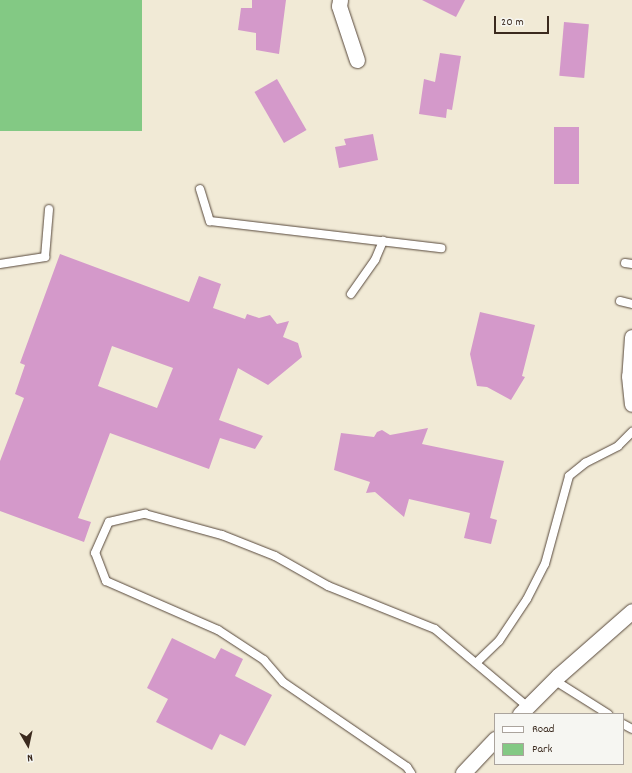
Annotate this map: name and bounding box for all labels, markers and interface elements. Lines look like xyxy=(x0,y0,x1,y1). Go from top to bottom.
scale bar xyxy=(496,8,551,34)
text: 20 m xyxy=(501,14,524,31)
legend xyxy=(494,713,624,765)
text: Road xyxy=(532,721,554,738)
north arrow xyxy=(8,725,48,765)
text: Park xyxy=(532,741,552,758)
text: N xyxy=(26,749,34,765)

